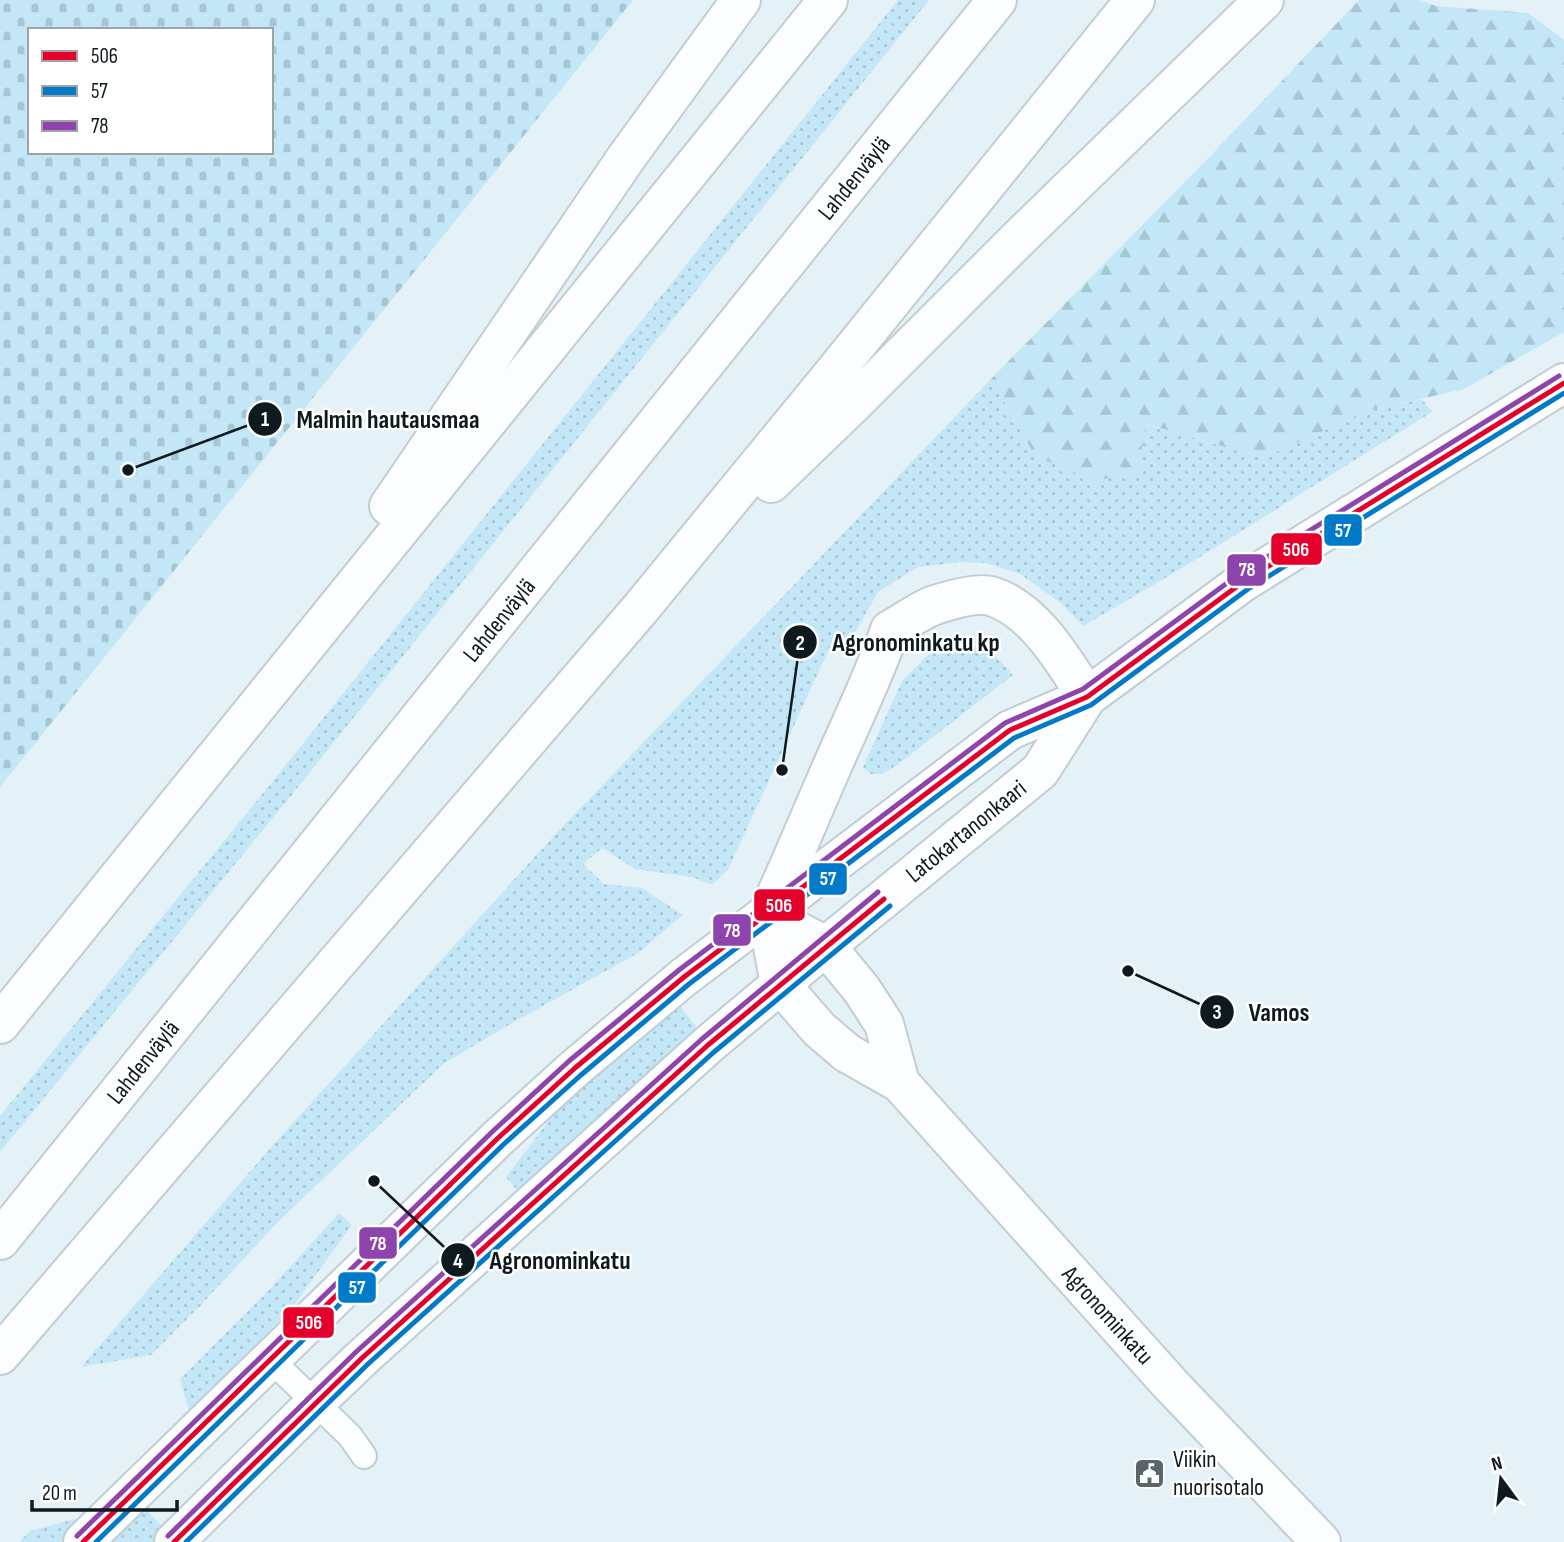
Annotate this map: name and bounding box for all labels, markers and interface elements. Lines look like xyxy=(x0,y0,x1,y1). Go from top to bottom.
legend xyxy=(28,28,273,154)
text: 506 xyxy=(91,44,118,69)
text: 57 xyxy=(91,79,108,104)
text: 78 xyxy=(91,114,109,139)
street label: Lahdenväylä xyxy=(812,131,897,226)
callout: Malmin hautausmaa xyxy=(248,395,494,442)
text: Malmin hautausmaa xyxy=(296,405,480,436)
text: 1 xyxy=(261,407,269,432)
line badge: 57 xyxy=(1323,513,1363,547)
text: 57 xyxy=(1335,520,1352,543)
line badge: 506 xyxy=(1270,532,1323,566)
text: 506 xyxy=(1283,539,1309,562)
line badge: 78 xyxy=(1226,553,1267,587)
text: 78 xyxy=(1238,559,1256,582)
street label: Lahdenväylä xyxy=(457,573,542,668)
callout: Agronominkatu kp xyxy=(783,619,1013,666)
text: Agronominkatu kp xyxy=(831,628,1000,659)
text: 2 xyxy=(795,631,805,656)
street label: Latokartanonkaari xyxy=(900,774,1032,889)
line badge: 57 xyxy=(808,862,848,896)
text: 57 xyxy=(820,868,837,891)
line badge: 506 xyxy=(753,888,806,922)
text: 506 xyxy=(766,895,792,918)
line badge: 78 xyxy=(712,913,752,947)
text: 78 xyxy=(723,920,741,943)
callout: Vamos xyxy=(1200,988,1324,1035)
text: Vamos xyxy=(1249,998,1310,1029)
text: 3 xyxy=(1212,1000,1222,1025)
street label: Lahdenväylä xyxy=(101,1015,186,1110)
line badge: 78 xyxy=(358,1226,398,1260)
text: 78 xyxy=(369,1233,387,1256)
callout: Agronominkatu xyxy=(440,1237,644,1284)
text: Agronominkatu xyxy=(488,1246,631,1277)
text: 4 xyxy=(453,1249,463,1274)
street label: Agronominkatu xyxy=(1055,1259,1159,1371)
line badge: 57 xyxy=(337,1271,377,1304)
text: 57 xyxy=(349,1277,366,1300)
line badge: 506 xyxy=(282,1306,335,1339)
text: 506 xyxy=(296,1312,322,1335)
north arrow xyxy=(1466,1444,1536,1514)
place label: Viikin nuorisotalo xyxy=(1173,1445,1264,1502)
text: N xyxy=(1489,1452,1505,1476)
public building icon: Viikin nuorisotalo xyxy=(1133,1456,1167,1490)
scale bar xyxy=(32,1468,177,1512)
text: 20 m xyxy=(42,1481,77,1506)

